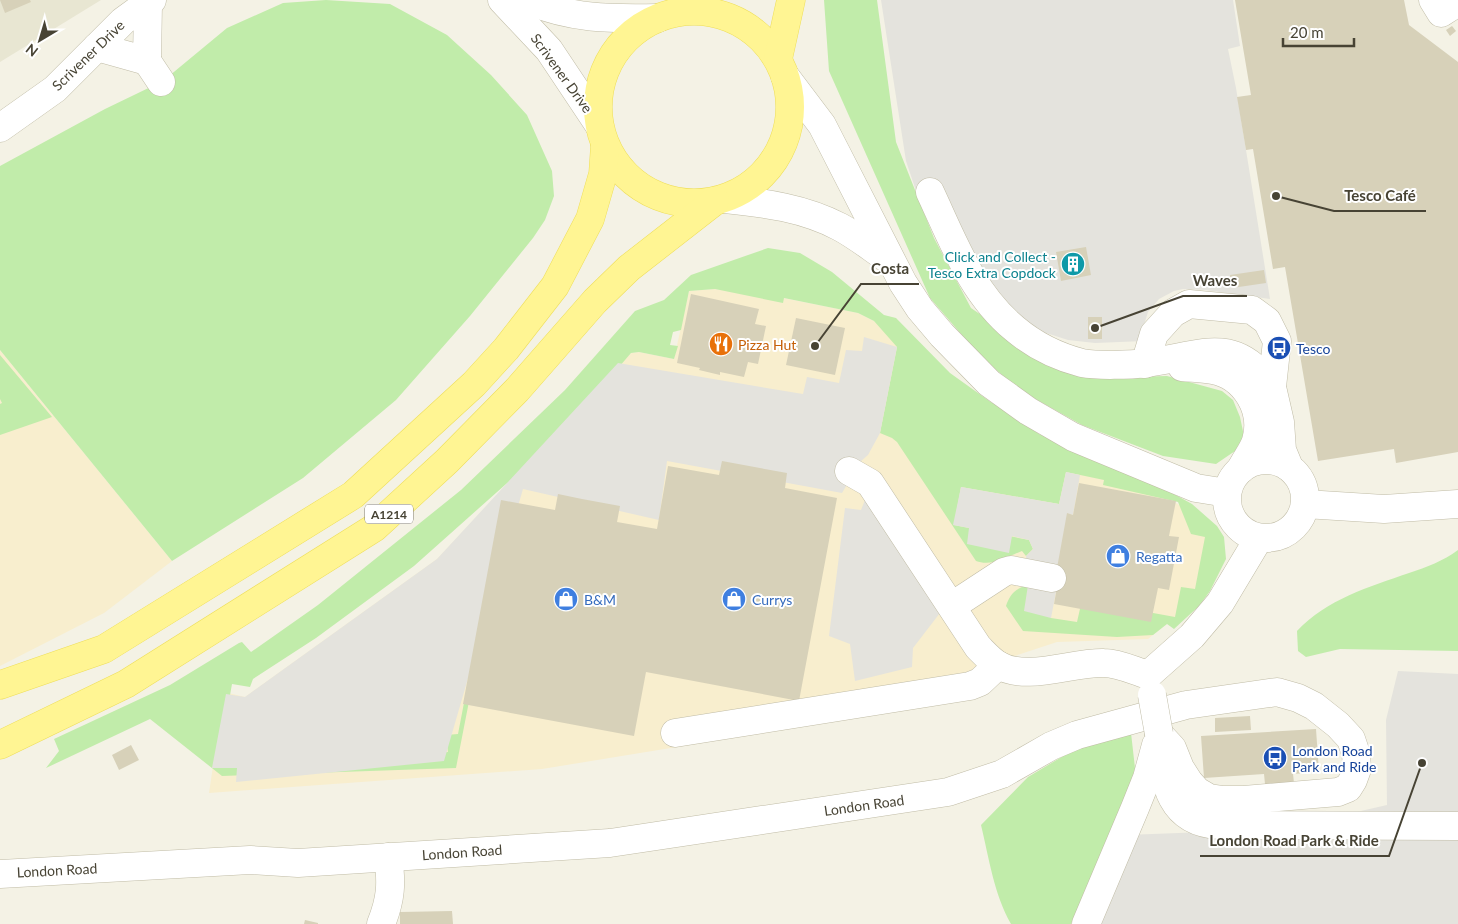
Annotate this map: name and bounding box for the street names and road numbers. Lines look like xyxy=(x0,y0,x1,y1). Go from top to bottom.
street label: Scrivener Drive xyxy=(48,16,128,94)
street label: Scrivener Drive xyxy=(527,30,597,116)
road number: A1214 xyxy=(365,504,413,524)
street label: London Road xyxy=(823,791,905,819)
street label: London Road xyxy=(421,841,503,863)
street label: London Road xyxy=(16,859,98,881)

